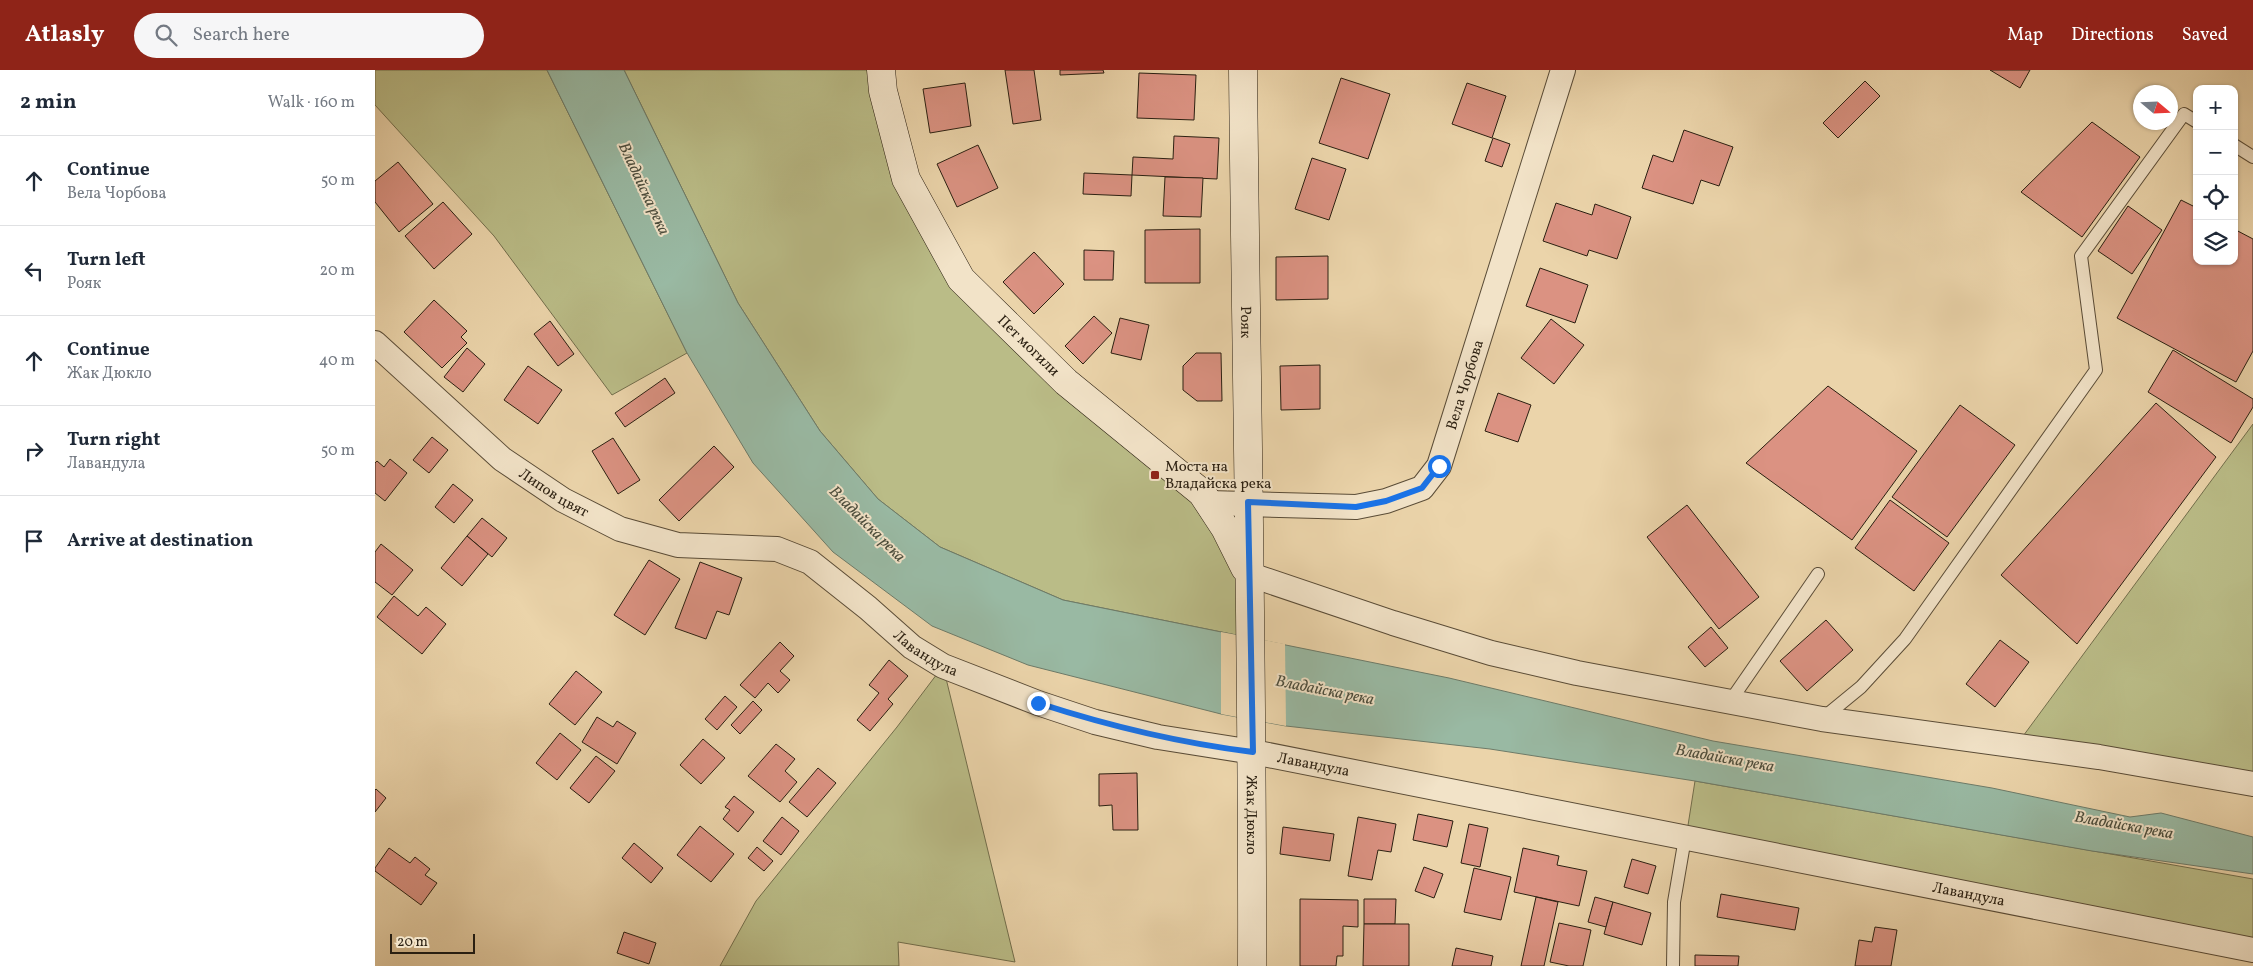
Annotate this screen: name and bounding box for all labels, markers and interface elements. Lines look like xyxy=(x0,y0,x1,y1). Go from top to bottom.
search box xyxy=(134,13,484,58)
text: Atlasly xyxy=(25,18,104,52)
icon: search xyxy=(152,21,180,49)
text: Search here xyxy=(192,22,290,48)
text: Map xyxy=(2007,23,2043,48)
text: Directions xyxy=(2071,23,2154,48)
text: Saved xyxy=(2182,23,2228,48)
north arrow xyxy=(2133,85,2178,130)
map controls xyxy=(2193,85,2238,265)
button: + xyxy=(2193,85,2238,130)
text: 2 min xyxy=(20,88,77,117)
text: Walk · 160 m xyxy=(268,92,355,114)
button: − xyxy=(2193,130,2238,175)
water label: Владайска река xyxy=(612,139,674,239)
text: Continue xyxy=(67,157,150,183)
icon: ahead xyxy=(20,167,48,195)
text: 50 m xyxy=(321,170,355,192)
button: locate xyxy=(2193,175,2238,220)
text: Вела Чорбова xyxy=(67,183,166,205)
button: layers xyxy=(2193,220,2238,265)
text: Turn left xyxy=(67,247,146,273)
icon: left xyxy=(20,257,48,285)
text: 20 m xyxy=(320,260,355,282)
text: Рояк xyxy=(67,273,101,295)
street label: Рояк xyxy=(1234,306,1255,338)
street label: Пет могили xyxy=(992,311,1064,382)
text: Continue xyxy=(67,337,150,363)
street label: Вела Чорбова xyxy=(1442,337,1490,433)
icon: ahead xyxy=(20,347,48,375)
text: 40 m xyxy=(319,350,355,372)
text: Жак Дюкло xyxy=(67,363,152,385)
text: Turn right xyxy=(67,427,160,453)
icon: right xyxy=(20,437,48,465)
text: 50 m xyxy=(321,440,355,462)
text: Лавандула xyxy=(67,453,145,475)
route start xyxy=(1428,455,1451,478)
place label: Моста на Владайска река xyxy=(1165,457,1271,495)
street label: Липов цвят xyxy=(514,464,592,524)
marker: Моста на Владайска река xyxy=(1149,469,1161,481)
water label: Владайска река xyxy=(823,481,910,568)
icon: arrive xyxy=(20,527,48,555)
text: Arrive at destination xyxy=(67,528,253,554)
street label: Лавандула xyxy=(888,626,961,683)
water label: Владайска река xyxy=(1273,671,1376,711)
route end xyxy=(1027,692,1050,715)
water label: Владайска река xyxy=(1674,739,1776,779)
street label: Лавандула xyxy=(1275,748,1351,783)
street label: Жак Дюкло xyxy=(1240,775,1261,855)
water label: Владайска река xyxy=(2073,806,2175,846)
street label: Лавандула xyxy=(1930,878,2007,913)
scale bar xyxy=(390,931,475,954)
text: 20 m xyxy=(397,933,428,952)

